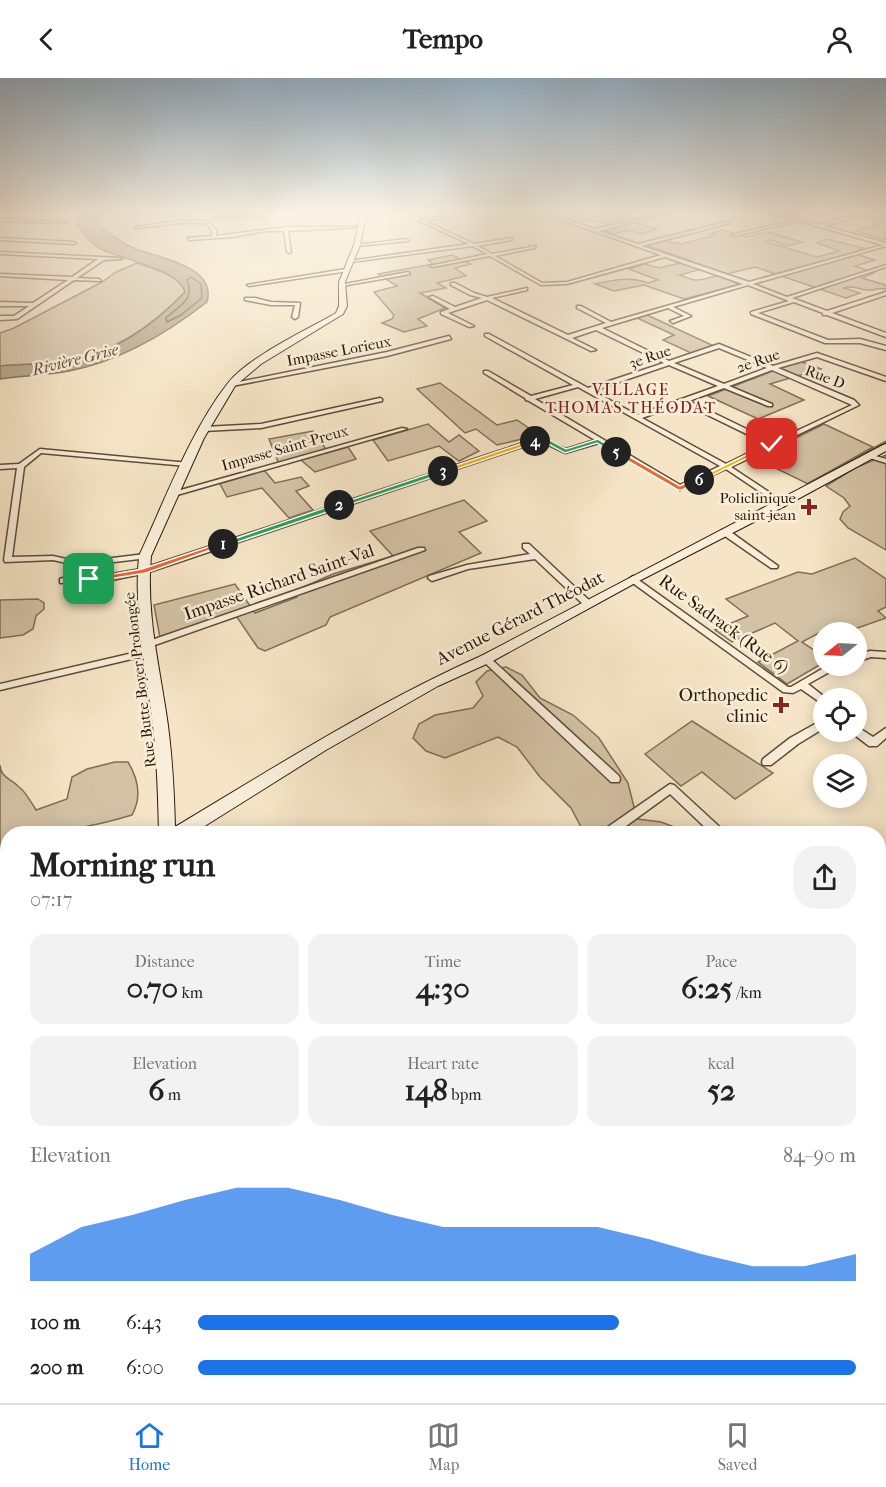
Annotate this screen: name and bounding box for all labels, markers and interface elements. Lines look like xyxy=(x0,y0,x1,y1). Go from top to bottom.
icon: back xyxy=(30,23,63,56)
text: Tempo xyxy=(403,23,483,55)
icon: person xyxy=(823,23,856,56)
street label: Impasse Lorieux xyxy=(285,332,393,370)
water label: Rivière Grise xyxy=(29,340,121,380)
street label: 3e Rue xyxy=(627,341,674,373)
street label: 2e Rue xyxy=(734,345,783,377)
street label: Rue D xyxy=(803,361,847,393)
district label: VILLAGE THOMAS THÉODAT xyxy=(545,380,717,417)
pin xyxy=(746,418,797,469)
street label: Impasse Saint-Preux xyxy=(220,421,351,475)
pin: 4 xyxy=(520,426,550,456)
icon: check xyxy=(755,427,788,460)
text: 4 xyxy=(530,431,540,450)
pin: 5 xyxy=(601,437,631,467)
text: 5 xyxy=(613,442,619,461)
pin: 3 xyxy=(428,456,458,486)
text: 3 xyxy=(440,461,446,480)
pin: 6 xyxy=(684,465,714,495)
text: 6 xyxy=(695,470,703,489)
place label: Policlinique saint-jean xyxy=(720,489,797,524)
pin: 2 xyxy=(324,490,354,520)
text: 2 xyxy=(335,495,343,514)
marker: Policlinique saint-jean xyxy=(800,498,818,516)
pin: 1 xyxy=(208,529,238,559)
text: 1 xyxy=(220,534,226,553)
street label: Impasse Richard Saint-Val xyxy=(181,540,377,625)
pin xyxy=(63,553,114,604)
icon: arrive xyxy=(72,562,105,595)
street label: Avenue Gérard Théodat xyxy=(432,567,608,670)
street label: Rue Sadrack (Rue 6) xyxy=(655,570,793,679)
street label: Rue Butte Boyer Prolongée xyxy=(120,591,160,769)
north arrow xyxy=(813,622,867,676)
map controls xyxy=(813,622,867,808)
place label: Orthopedic clinic xyxy=(679,685,768,727)
button: locate xyxy=(813,688,867,742)
marker: Orthopedic clinic xyxy=(772,696,790,714)
button: layers xyxy=(813,754,867,808)
text: Morning run xyxy=(30,846,215,885)
button: share xyxy=(793,846,856,909)
text: 07:17 xyxy=(30,888,72,911)
text: Distance xyxy=(135,952,195,971)
text: Time xyxy=(425,952,461,971)
text: Pace xyxy=(705,952,737,971)
text: 0.70 xyxy=(126,971,178,1006)
text: 4:30 xyxy=(416,971,470,1006)
text: 6:25 xyxy=(681,971,733,1006)
text: km xyxy=(178,983,203,1002)
text: /km xyxy=(733,983,762,1002)
text: Elevation xyxy=(132,1054,197,1073)
text: Heart rate xyxy=(407,1054,479,1073)
text: kcal xyxy=(708,1054,735,1073)
text: 6 xyxy=(148,1073,164,1108)
text: 148 xyxy=(404,1073,448,1108)
text: 52 xyxy=(707,1073,736,1108)
text: m xyxy=(164,1085,181,1104)
text: bpm xyxy=(448,1085,482,1104)
text: Elevation xyxy=(30,1144,111,1167)
text: 84–90 m xyxy=(783,1144,856,1167)
text: 100 m xyxy=(30,1311,80,1334)
text: 6:43 xyxy=(126,1311,162,1334)
text: 200 m xyxy=(30,1356,83,1379)
text: 6:00 xyxy=(126,1356,164,1379)
tab: Home xyxy=(129,1419,170,1474)
tab: Map xyxy=(427,1419,460,1474)
tab: Saved xyxy=(718,1419,757,1474)

